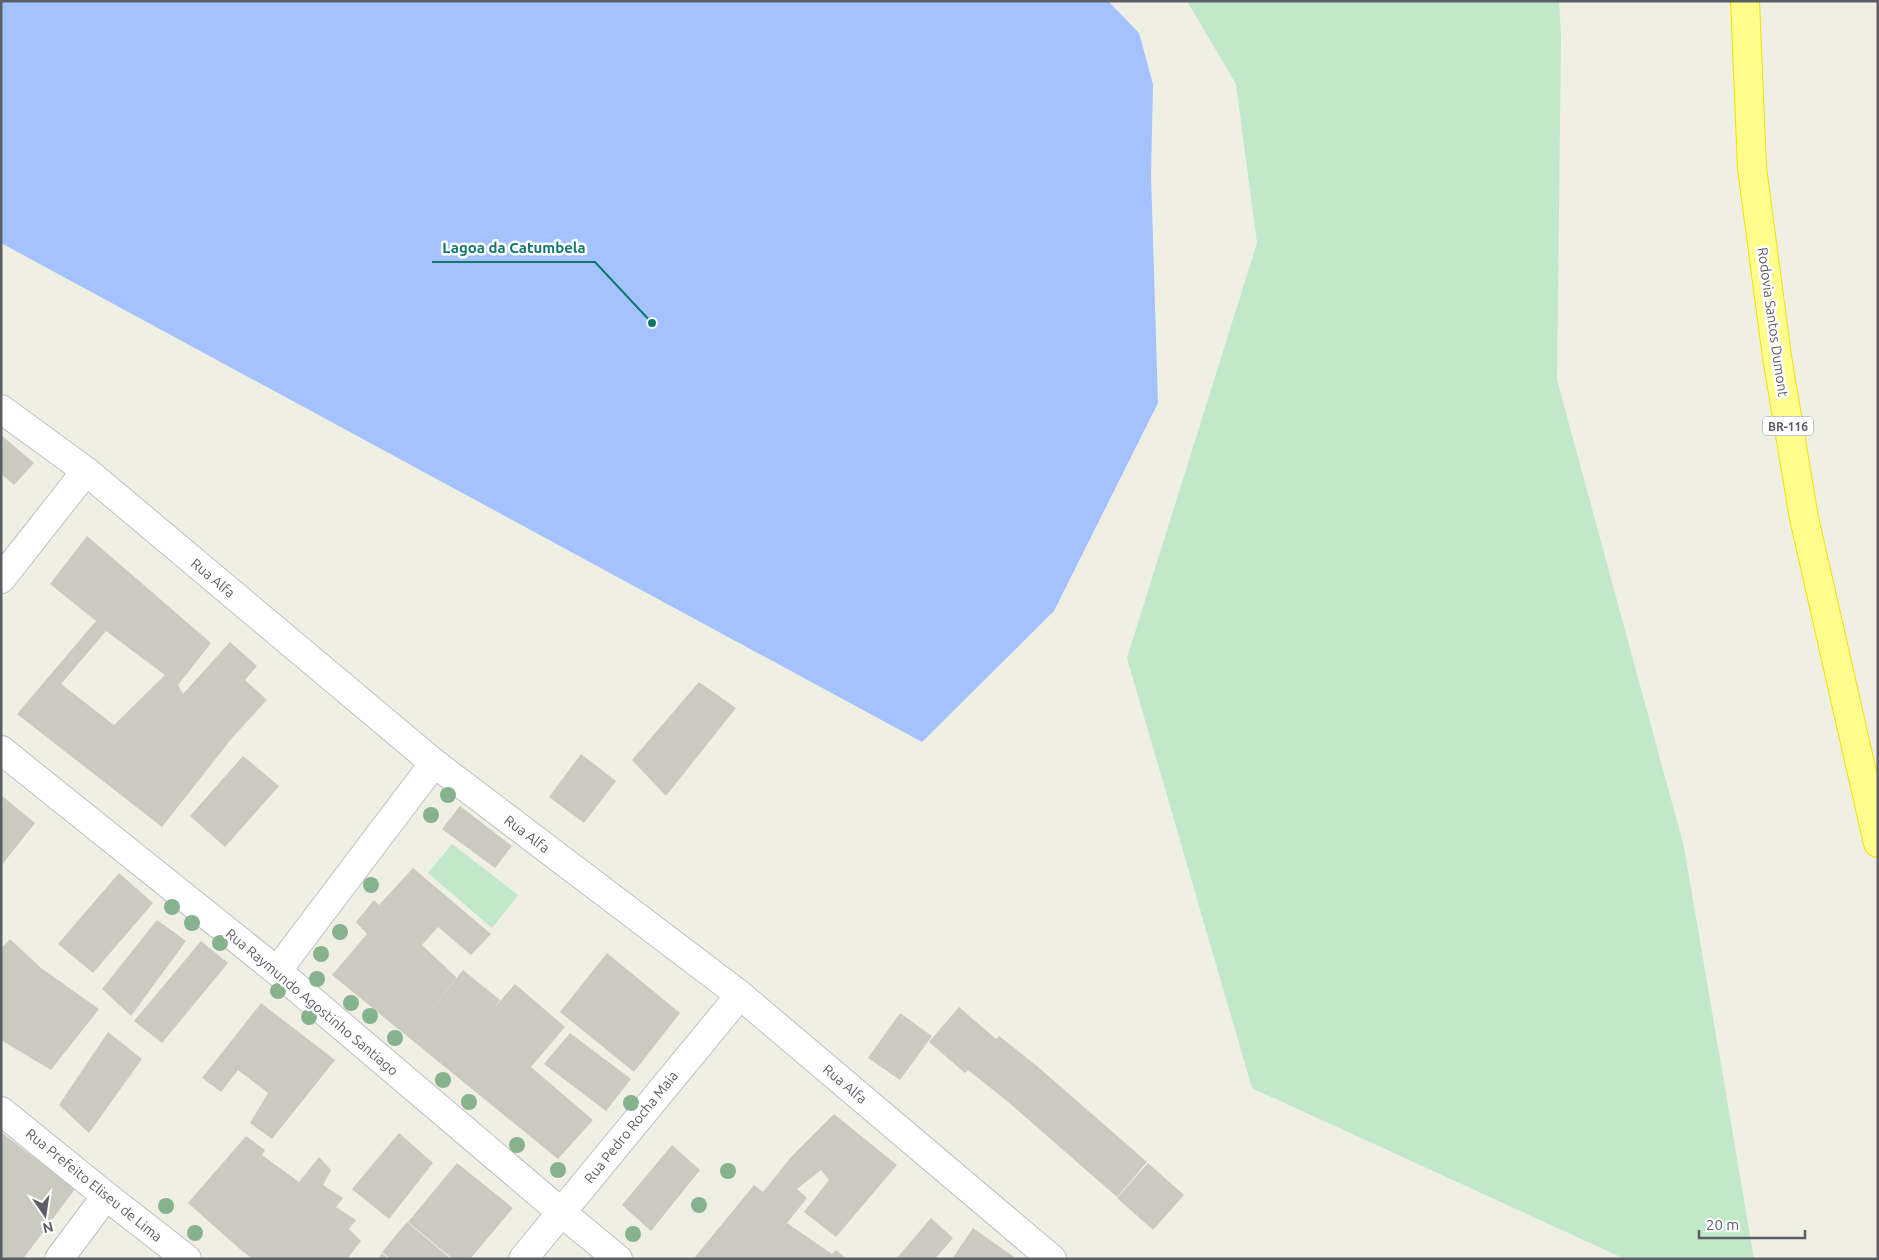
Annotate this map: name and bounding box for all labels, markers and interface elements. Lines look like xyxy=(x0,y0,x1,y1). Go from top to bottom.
callout: Lagoa da Catumbela xyxy=(432,232,595,262)
text: Lagoa da Catumbela xyxy=(442,239,586,256)
street label: Rodovia Santos Dumont xyxy=(1755,246,1791,398)
road number: BR-116 xyxy=(1763,416,1813,436)
street label: Rua Alfa xyxy=(188,555,238,601)
street label: Rua Alfa xyxy=(501,812,553,856)
street label: Rua Raymundo Agostinho Santiago xyxy=(223,925,401,1079)
street label: Rua Alfa xyxy=(820,1061,870,1107)
street label: Rua Pedro Rocha Maia xyxy=(581,1068,681,1186)
street label: Rua Prefeito Eliseu de Lima xyxy=(23,1125,165,1245)
north arrow xyxy=(20,1190,70,1240)
scale bar xyxy=(1699,1208,1805,1240)
text: 20 m xyxy=(1706,1216,1739,1233)
text: N xyxy=(41,1219,55,1237)

